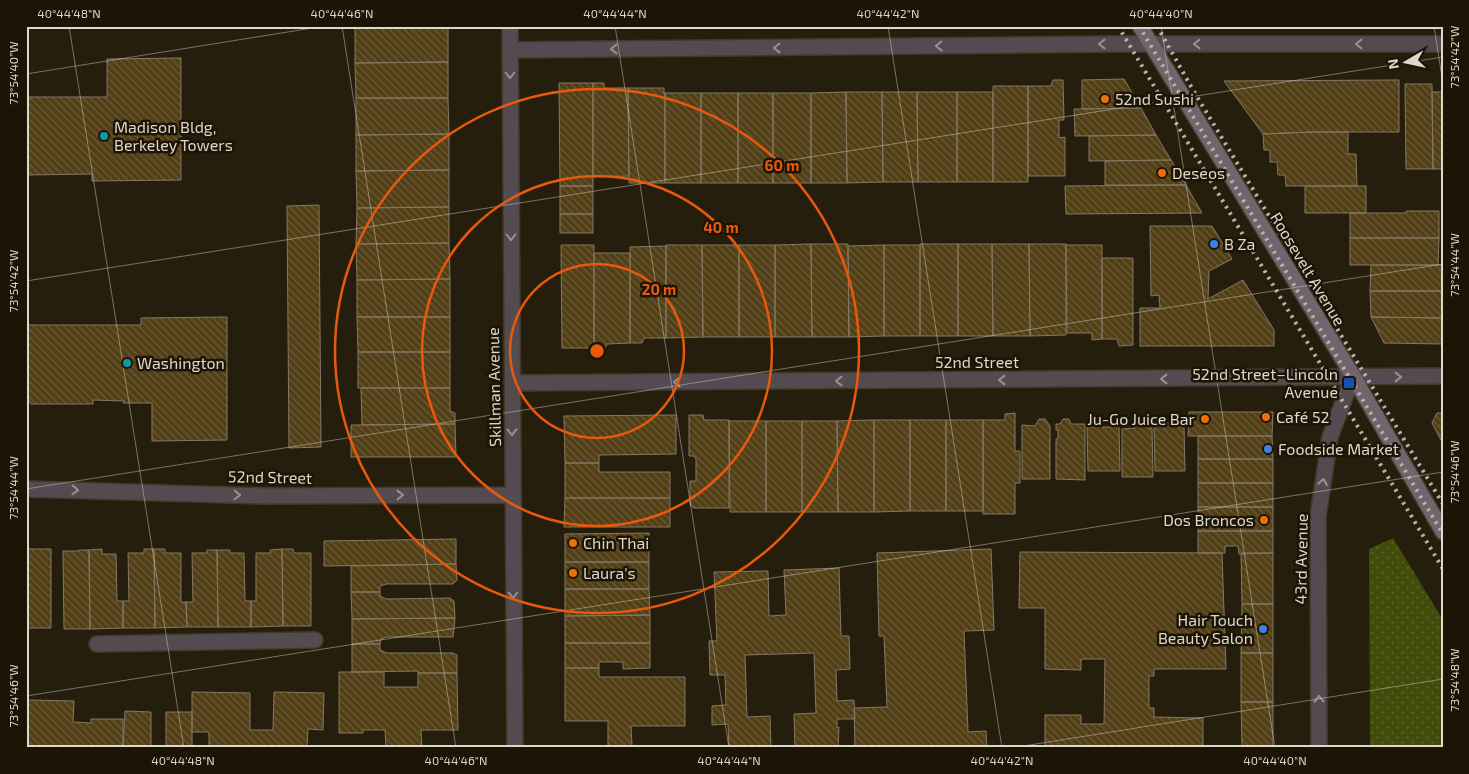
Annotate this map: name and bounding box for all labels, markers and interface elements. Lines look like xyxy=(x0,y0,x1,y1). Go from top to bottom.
text: 40°44'48"N xyxy=(37,6,101,20)
text: 40°44'46"N xyxy=(311,6,373,20)
text: 40°44'44"N xyxy=(583,6,647,20)
text: 40°44'42"N xyxy=(857,6,919,20)
text: 40°44'40"N xyxy=(1129,6,1193,20)
text: 73°54'42"W xyxy=(1447,26,1461,88)
north arrow xyxy=(1382,38,1432,88)
one-way arrow xyxy=(1097,39,1105,50)
one-way arrow xyxy=(1192,39,1200,49)
one-way arrow xyxy=(1355,39,1362,49)
text: 73°54'40"W xyxy=(6,41,20,105)
one-way arrow xyxy=(935,41,942,51)
one-way arrow xyxy=(773,43,780,53)
one-way arrow xyxy=(610,44,618,54)
text: N xyxy=(1383,58,1402,70)
one-way arrow xyxy=(505,72,515,79)
place label: 52nd Sushi xyxy=(1115,89,1194,108)
marker: 52nd Sushi xyxy=(1099,93,1111,105)
place label: Madison Bldg, Berkeley Towers xyxy=(114,117,233,154)
marker: Madison Bldg, Berkeley Towers xyxy=(98,130,110,142)
text: 60 m xyxy=(765,156,799,174)
place label: Deseos xyxy=(1172,163,1225,182)
marker: Deseos xyxy=(1156,167,1168,179)
street label: Roosevelt Avenue xyxy=(1267,208,1350,329)
text: 40 m xyxy=(703,218,739,236)
text: 73°54'44"W xyxy=(1447,233,1461,297)
one-way arrow xyxy=(506,234,516,242)
place label: B Za xyxy=(1224,234,1255,253)
marker: B Za xyxy=(1208,238,1220,250)
text: 73°54'42"W xyxy=(6,250,20,312)
text: 20 m xyxy=(642,280,676,298)
street label: Skillman Avenue xyxy=(483,327,504,447)
centre of rings xyxy=(588,342,606,360)
street label: 52nd Street xyxy=(935,352,1019,371)
place label: Washington xyxy=(137,353,225,372)
marker: Washington xyxy=(121,357,133,369)
place label: 52nd Street–Lincoln Avenue xyxy=(1192,364,1338,401)
one-way arrow xyxy=(1394,372,1402,382)
one-way arrow xyxy=(1160,373,1168,384)
one-way arrow xyxy=(997,375,1005,385)
one-way arrow xyxy=(835,376,842,386)
marker: 52nd Street–Lincoln Avenue xyxy=(1342,376,1356,390)
one-way arrow xyxy=(672,377,680,387)
place label: Café 52 xyxy=(1276,407,1330,426)
place label: Ju-Go Juice Bar xyxy=(1087,409,1196,428)
marker: Café 52 xyxy=(1260,411,1272,423)
marker: Ju-Go Juice Bar xyxy=(1199,413,1211,425)
one-way arrow xyxy=(507,428,517,436)
place label: Foodside Market xyxy=(1278,439,1399,458)
text: 73°54'46"W xyxy=(1447,440,1461,504)
marker: Foodside Market xyxy=(1262,443,1274,455)
text: 73°54'44"W xyxy=(6,456,20,520)
street label: 52nd Street xyxy=(228,466,312,487)
one-way arrow xyxy=(1317,477,1327,486)
one-way arrow xyxy=(71,485,79,496)
one-way arrow xyxy=(234,490,242,500)
one-way arrow xyxy=(396,490,404,500)
place label: Dos Broncos xyxy=(1163,510,1254,529)
street label: 43rd Avenue xyxy=(1290,513,1311,605)
marker: Dos Broncos xyxy=(1258,514,1270,526)
place label: Chin Thai xyxy=(583,533,649,552)
marker: Chin Thai xyxy=(567,537,579,549)
place label: Laura's xyxy=(583,563,636,582)
marker: Laura's xyxy=(567,567,579,579)
one-way arrow xyxy=(508,591,519,599)
place label: Hair Touch Beauty Salon xyxy=(1158,610,1253,647)
marker: Hair Touch Beauty Salon xyxy=(1257,623,1269,635)
text: 73°54'48"W xyxy=(1447,648,1461,712)
text: 73°54'46"W xyxy=(6,664,20,728)
one-way arrow xyxy=(1313,695,1324,703)
text: 40°44'48"N xyxy=(151,753,215,767)
text: 40°44'46"N xyxy=(425,753,487,767)
text: 40°44'44"N xyxy=(697,753,761,767)
text: 40°44'42"N xyxy=(971,753,1033,767)
text: 40°44'40"N xyxy=(1243,753,1307,767)

